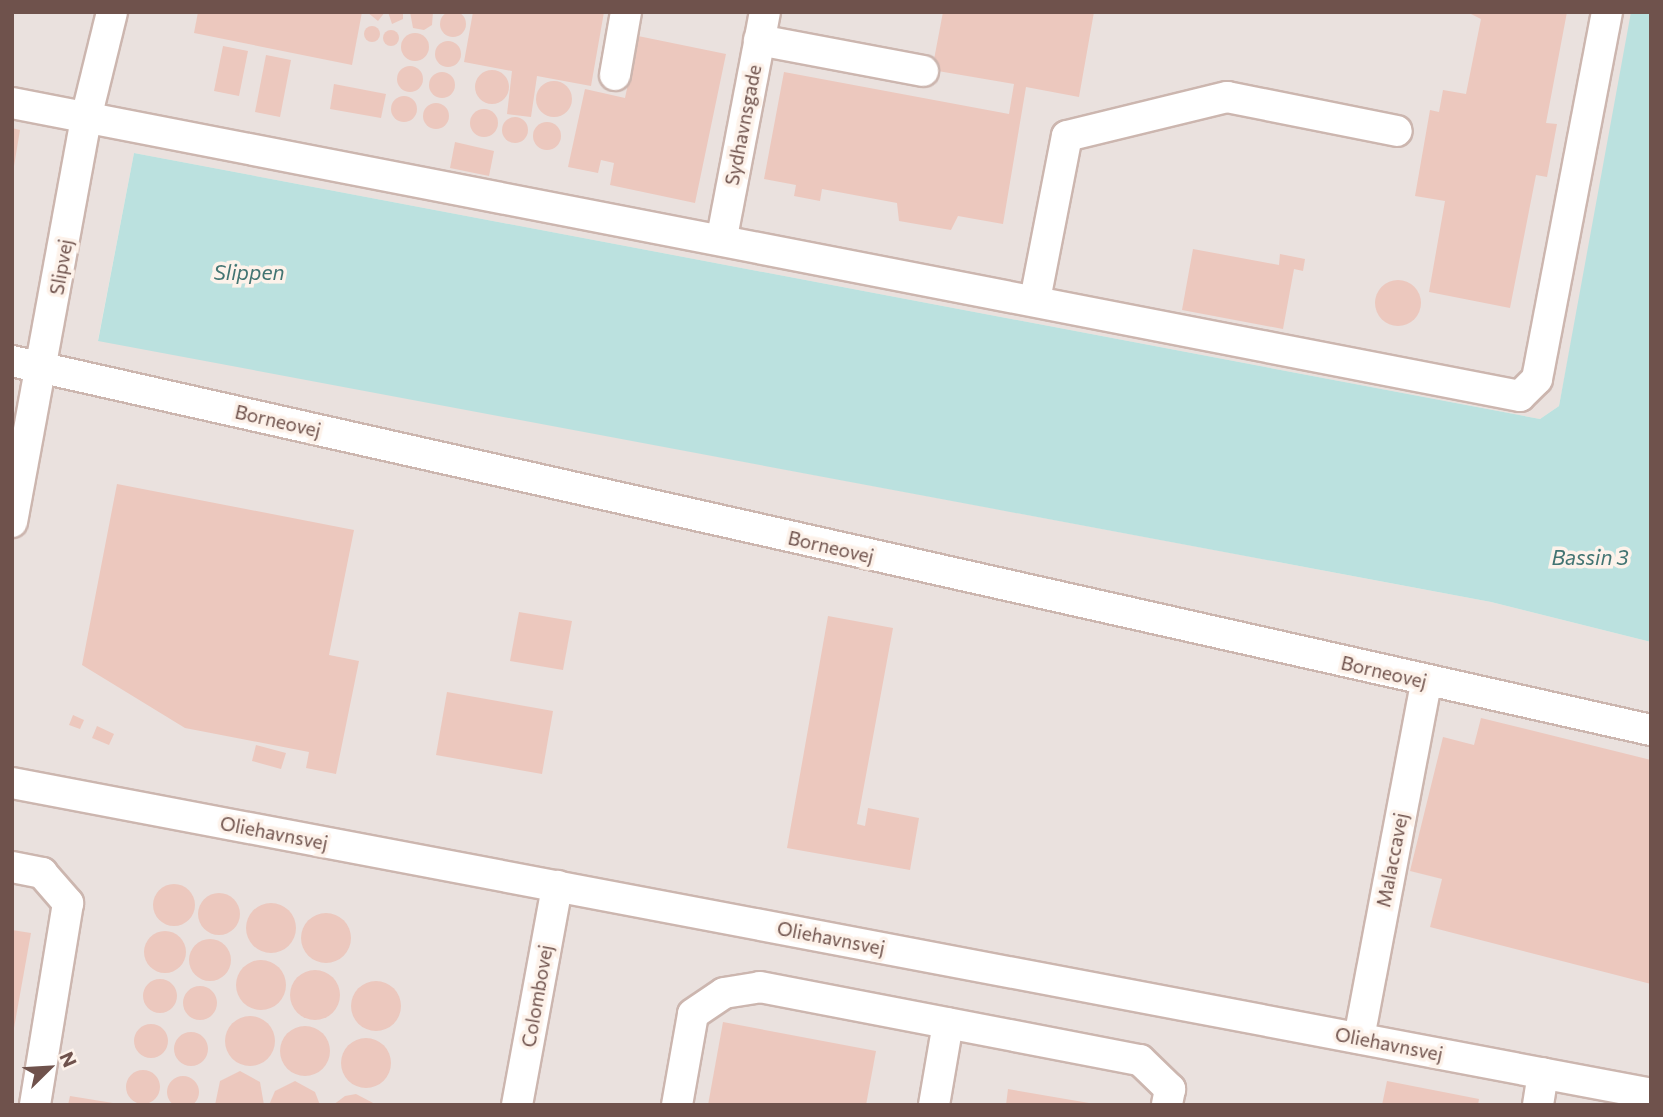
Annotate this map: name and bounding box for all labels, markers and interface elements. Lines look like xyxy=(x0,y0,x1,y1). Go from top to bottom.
street label: Sydhavnsgade xyxy=(720,63,766,187)
street label: Slipvej xyxy=(45,237,77,297)
water label: Slippen xyxy=(213,259,285,285)
street label: Borneovej xyxy=(233,400,323,442)
street label: Borneovej xyxy=(786,526,876,568)
water label: Bassin 3 xyxy=(1551,544,1629,570)
street label: Borneovej xyxy=(1339,651,1429,693)
street label: Oliehavnsvej xyxy=(218,811,330,855)
street label: Malaccavej xyxy=(1372,811,1412,909)
street label: Oliehavnsvej xyxy=(775,916,887,960)
street label: Colombovej xyxy=(517,943,557,1049)
street label: Oliehavnsvej xyxy=(1333,1022,1445,1066)
north arrow xyxy=(14,1033,84,1103)
text: N xyxy=(55,1048,82,1070)

